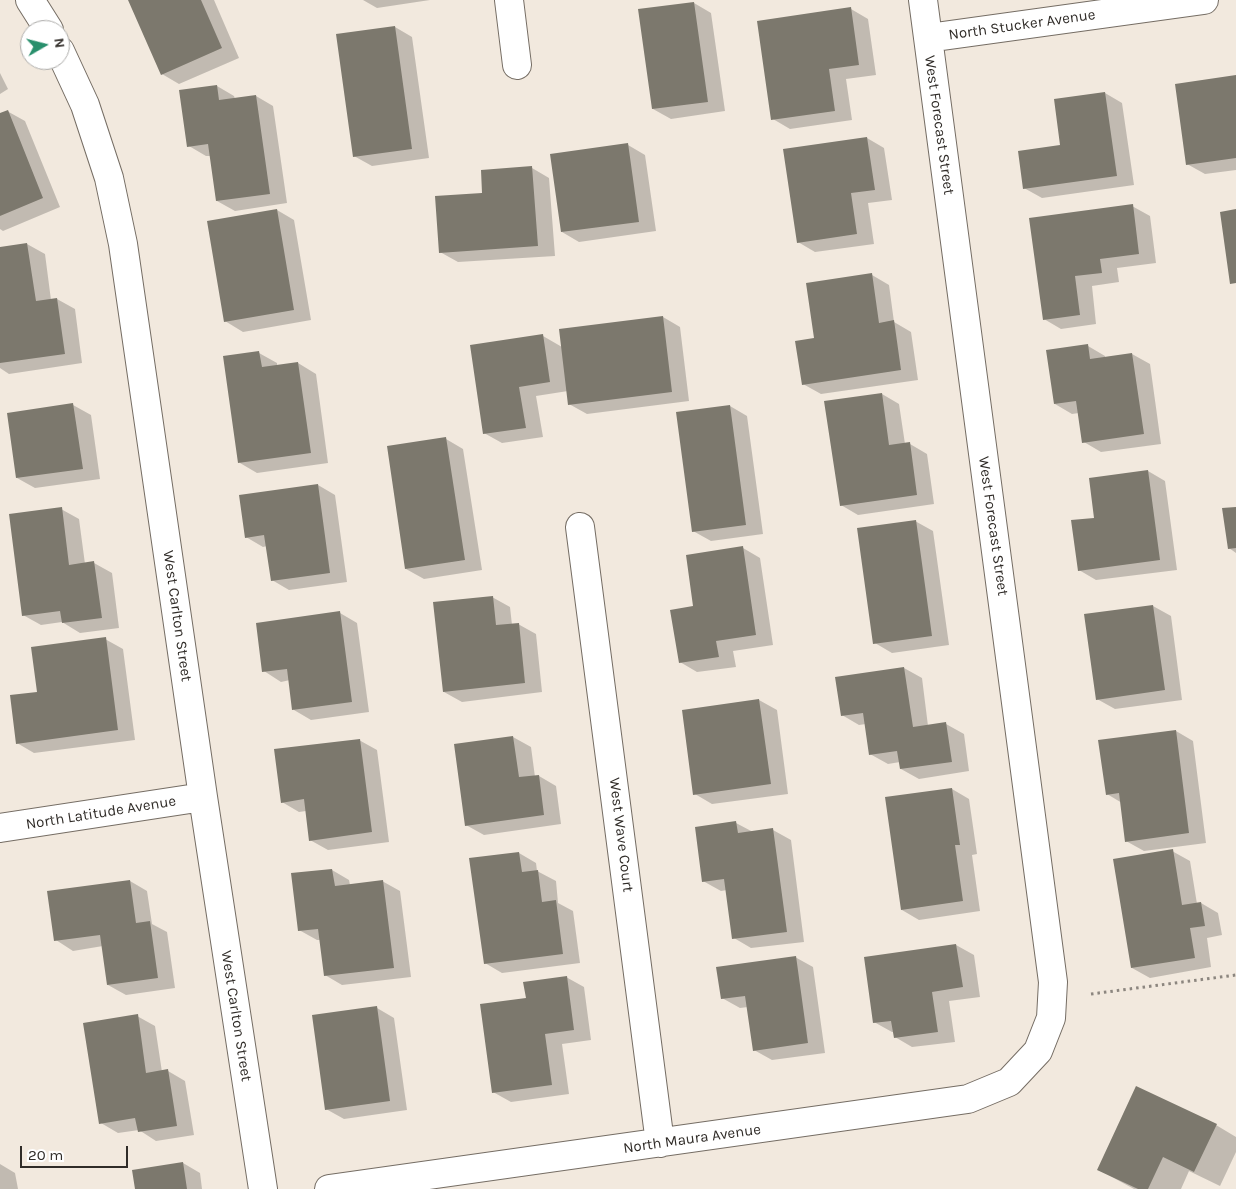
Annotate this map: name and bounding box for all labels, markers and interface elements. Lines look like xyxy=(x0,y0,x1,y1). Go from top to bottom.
street label: North Stucker Avenue xyxy=(947,6,1097,44)
north arrow xyxy=(20,20,70,70)
text: N xyxy=(50,37,68,49)
street label: West Forecast Street xyxy=(920,54,958,196)
street label: West Forecast Street xyxy=(974,455,1012,597)
street label: West Carlton Street xyxy=(159,549,195,683)
street label: West Wave Court xyxy=(605,777,637,893)
street label: North Latitude Avenue xyxy=(25,792,177,834)
street label: West Carlton Street xyxy=(217,949,255,1083)
street label: North Maura Avenue xyxy=(622,1120,762,1158)
scale bar xyxy=(22,1136,130,1168)
text: 20 m xyxy=(28,1146,63,1164)

